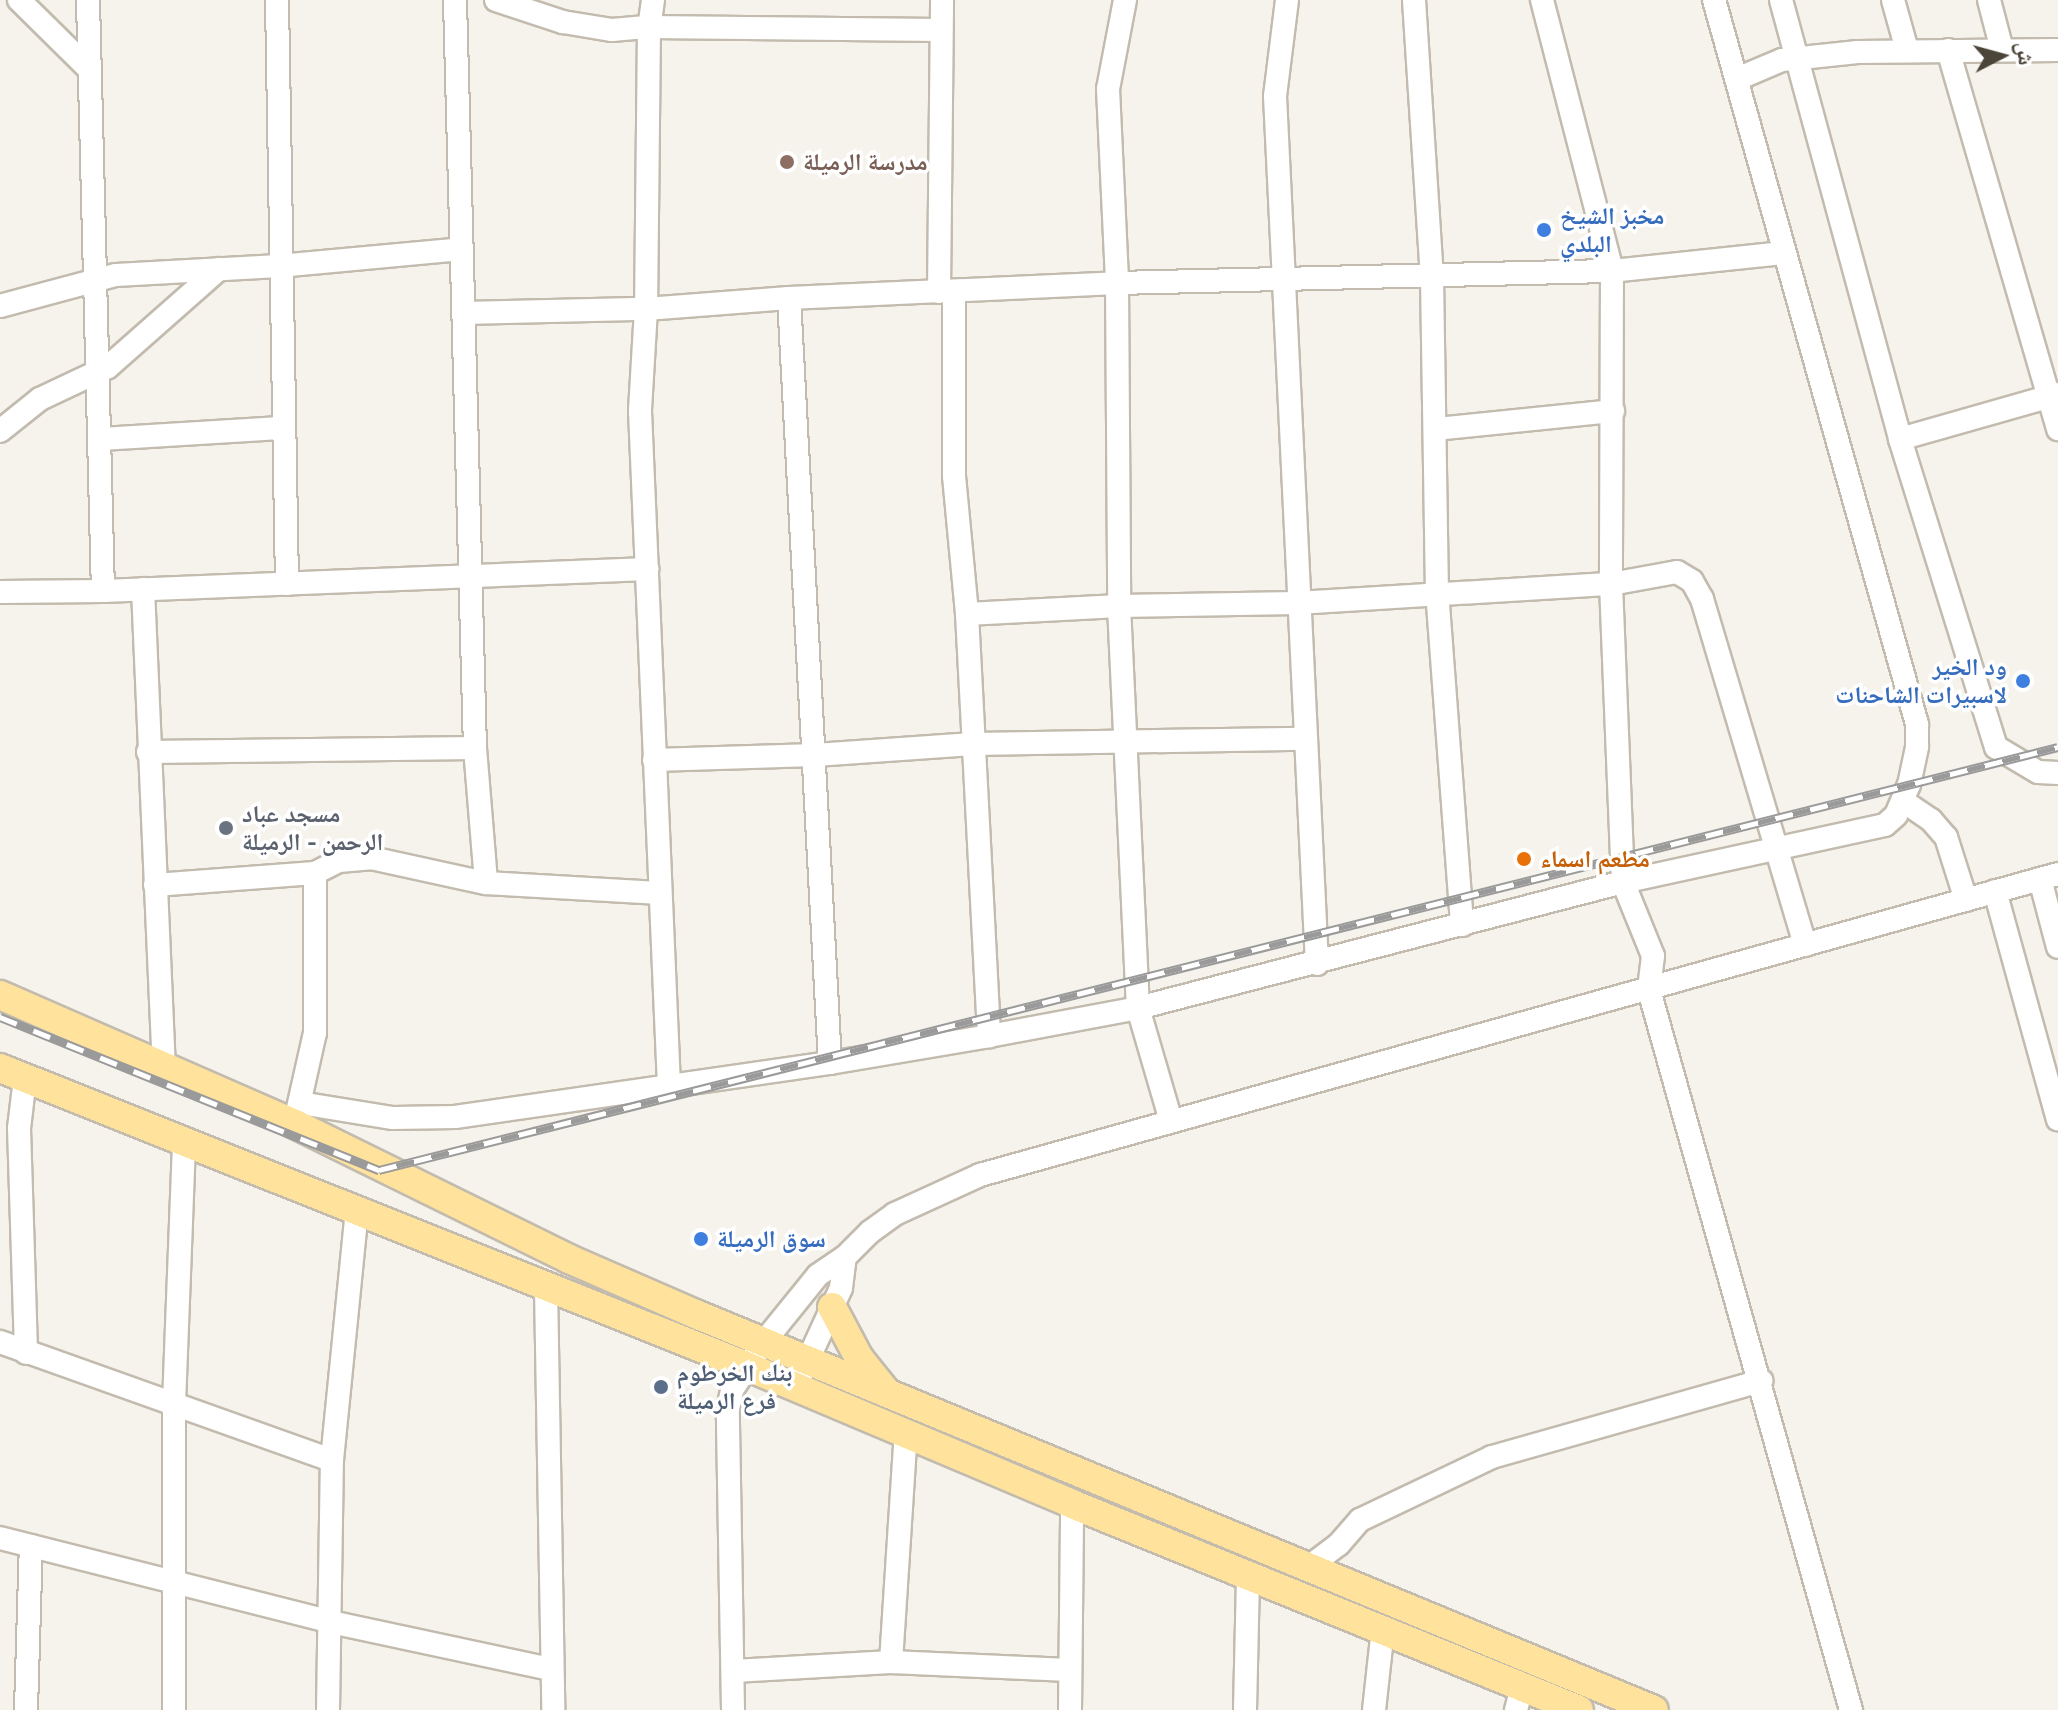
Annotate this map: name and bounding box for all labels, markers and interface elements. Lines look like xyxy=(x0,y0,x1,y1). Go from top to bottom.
north arrow xyxy=(1962,16,2042,96)
text: ش xyxy=(2011,40,2041,67)
place label: مدرسة الرميلة xyxy=(803,148,928,176)
marker: مدرسة الرميلة xyxy=(778,153,796,171)
place label: مخبز الشيخ البلدي xyxy=(1560,202,1664,258)
marker: مخبز الشيخ البلدي xyxy=(1535,221,1553,239)
place label: ود الخير لاسبيرات الشاحنات xyxy=(1835,653,2007,709)
marker: ود الخير لاسبيرات الشاحنات xyxy=(2014,672,2032,690)
place label: مسجد عباد الرحمن - الرميلة xyxy=(242,800,384,856)
marker: مسجد عباد الرحمن - الرميلة xyxy=(217,819,235,837)
place label: مطعم اسماء xyxy=(1540,845,1650,873)
marker: مطعم اسماء xyxy=(1515,850,1533,868)
place label: سوق الرميلة xyxy=(717,1225,826,1253)
marker: سوق الرميلة xyxy=(692,1230,710,1248)
place label: بنك الخرطوم فرع الرميلة xyxy=(677,1359,792,1415)
marker: بنك الخرطوم فرع الرميلة xyxy=(652,1378,670,1396)

